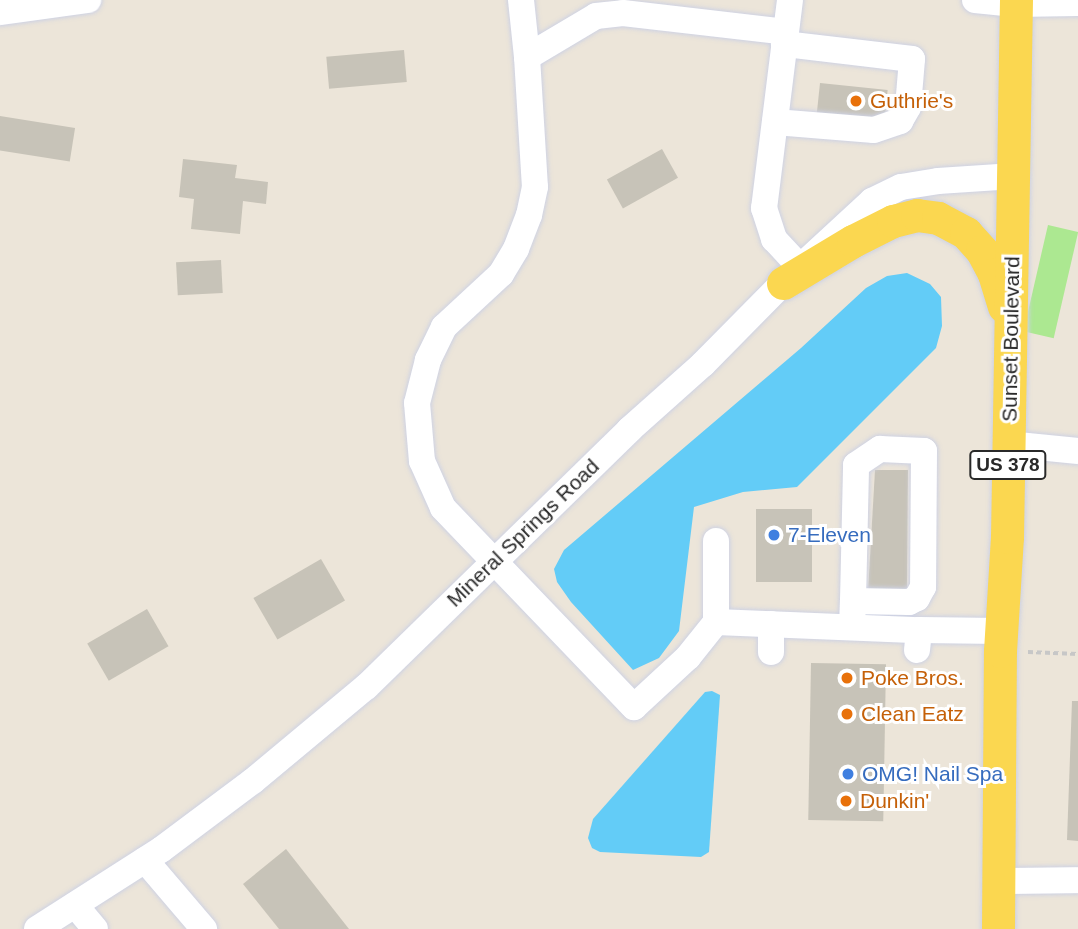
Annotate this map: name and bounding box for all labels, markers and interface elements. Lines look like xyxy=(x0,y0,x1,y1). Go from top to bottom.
place label: Guthrie's xyxy=(870,88,953,114)
marker: Guthrie's xyxy=(848,93,864,109)
street label: Sunset Boulevard xyxy=(997,256,1025,422)
road number: US 378 xyxy=(968,450,1048,480)
street label: Mineral Springs Road xyxy=(442,454,604,612)
place label: 7-Eleven xyxy=(788,522,871,548)
marker: 7-Eleven xyxy=(766,527,782,543)
place label: Poke Bros. xyxy=(861,665,964,691)
marker: Poke Bros. xyxy=(839,670,855,686)
place label: Clean Eatz xyxy=(861,701,964,727)
marker: Clean Eatz xyxy=(839,706,855,722)
place label: OMG! Nail Spa xyxy=(862,761,1003,787)
marker: OMG! Nail Spa xyxy=(840,766,856,782)
place label: Dunkin' xyxy=(860,788,929,814)
marker: Dunkin' xyxy=(838,793,854,809)

